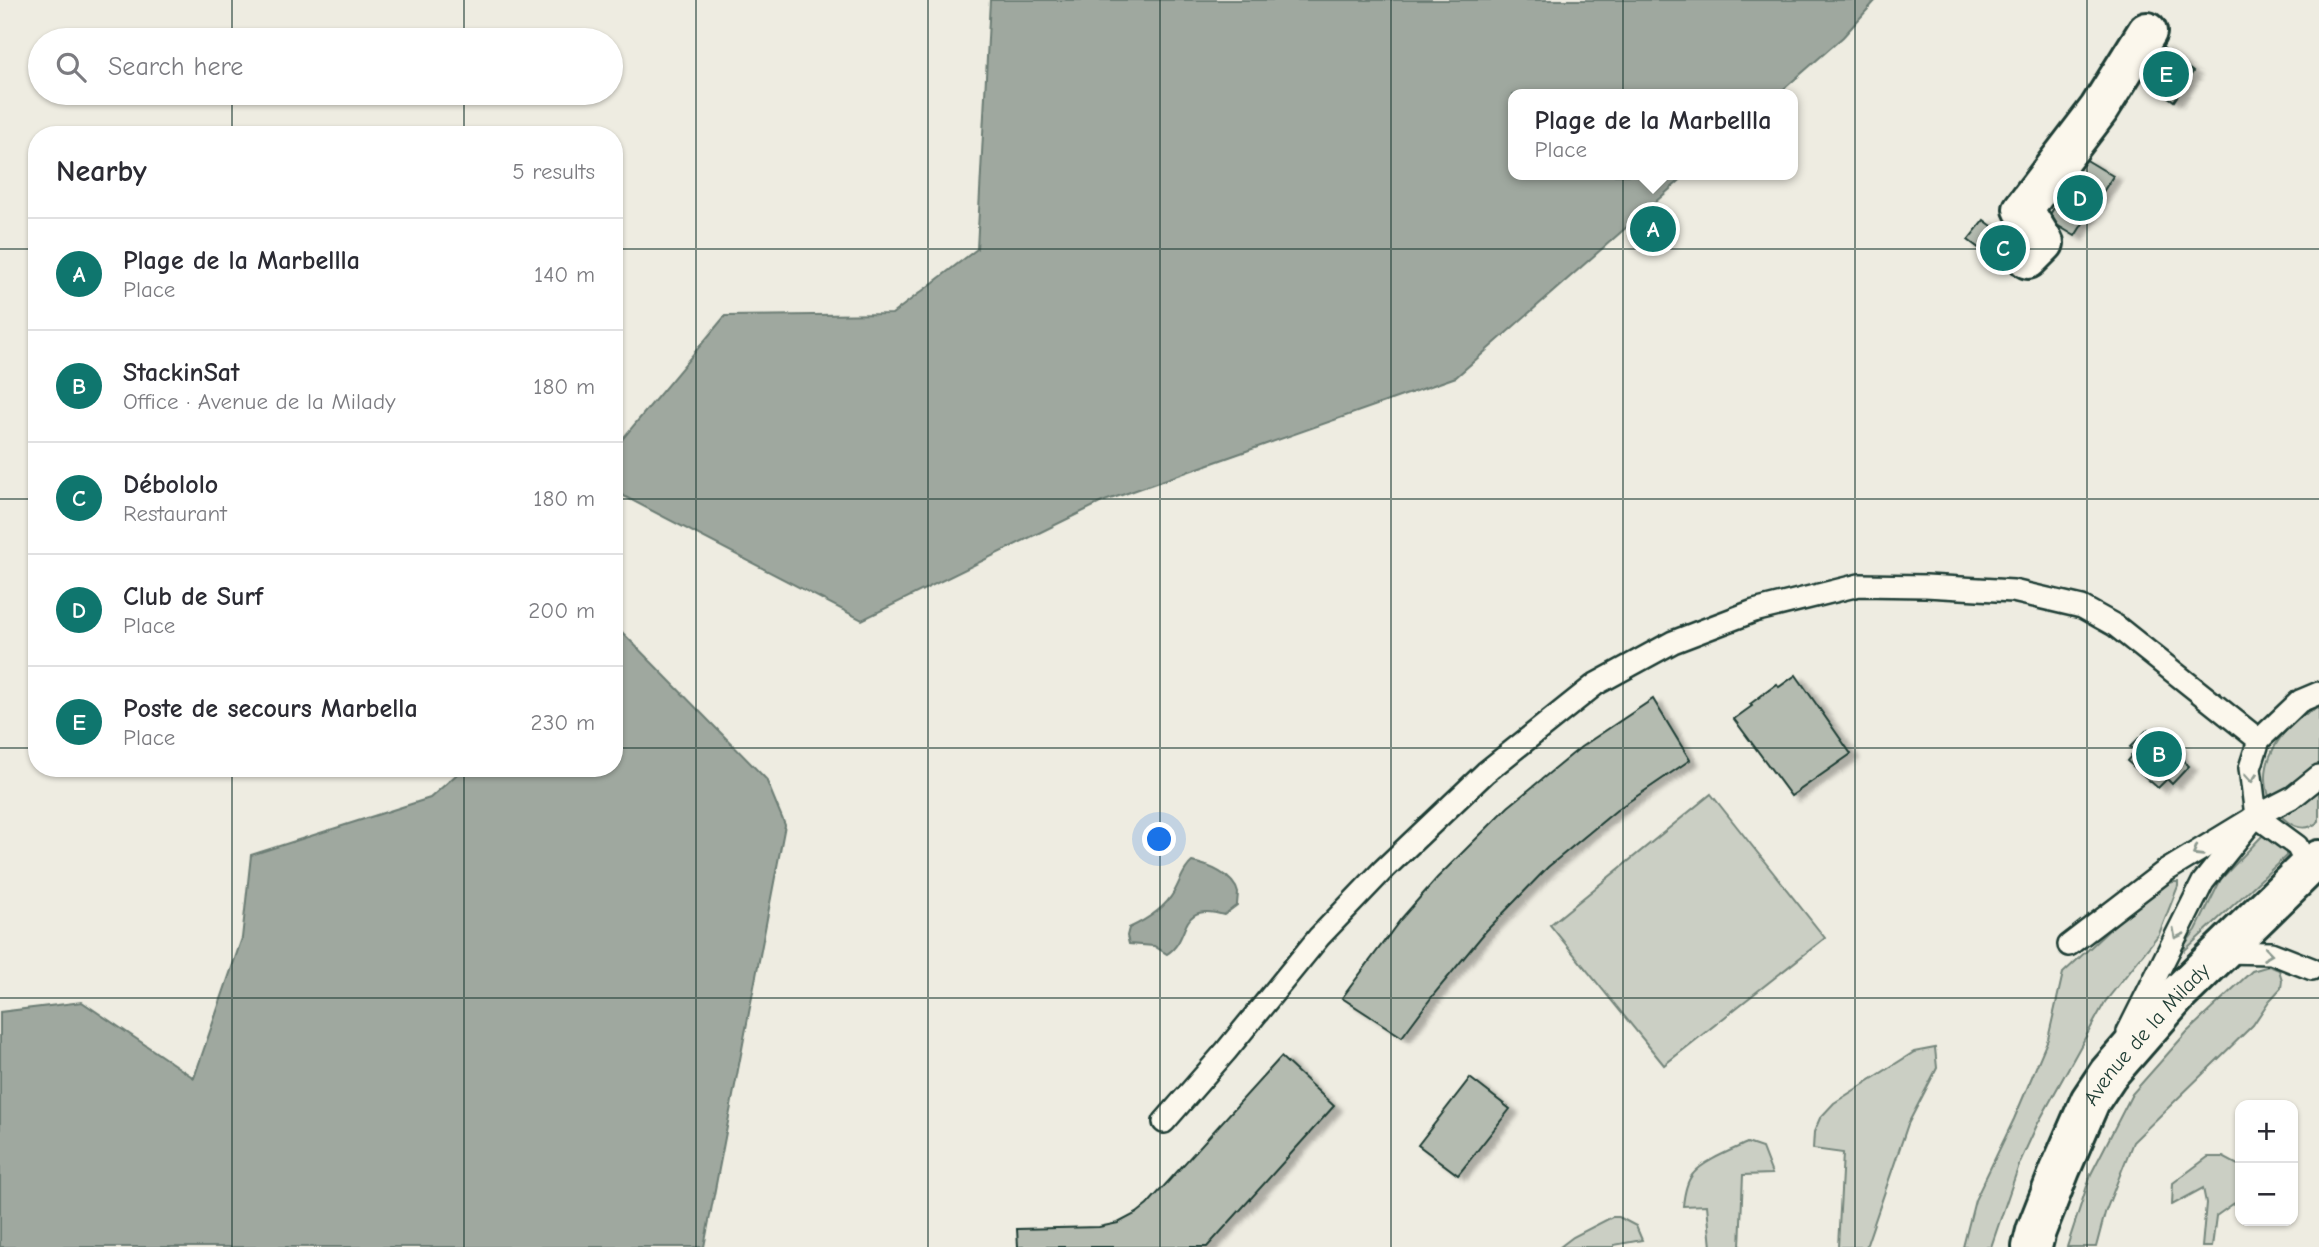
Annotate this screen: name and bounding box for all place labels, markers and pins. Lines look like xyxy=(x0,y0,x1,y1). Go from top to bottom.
pin: E xyxy=(2143,48,2189,100)
pin: D xyxy=(2057,172,2103,224)
pin: A xyxy=(1630,203,1676,255)
pin: C xyxy=(1980,222,2026,274)
pin: B xyxy=(2136,728,2182,780)

